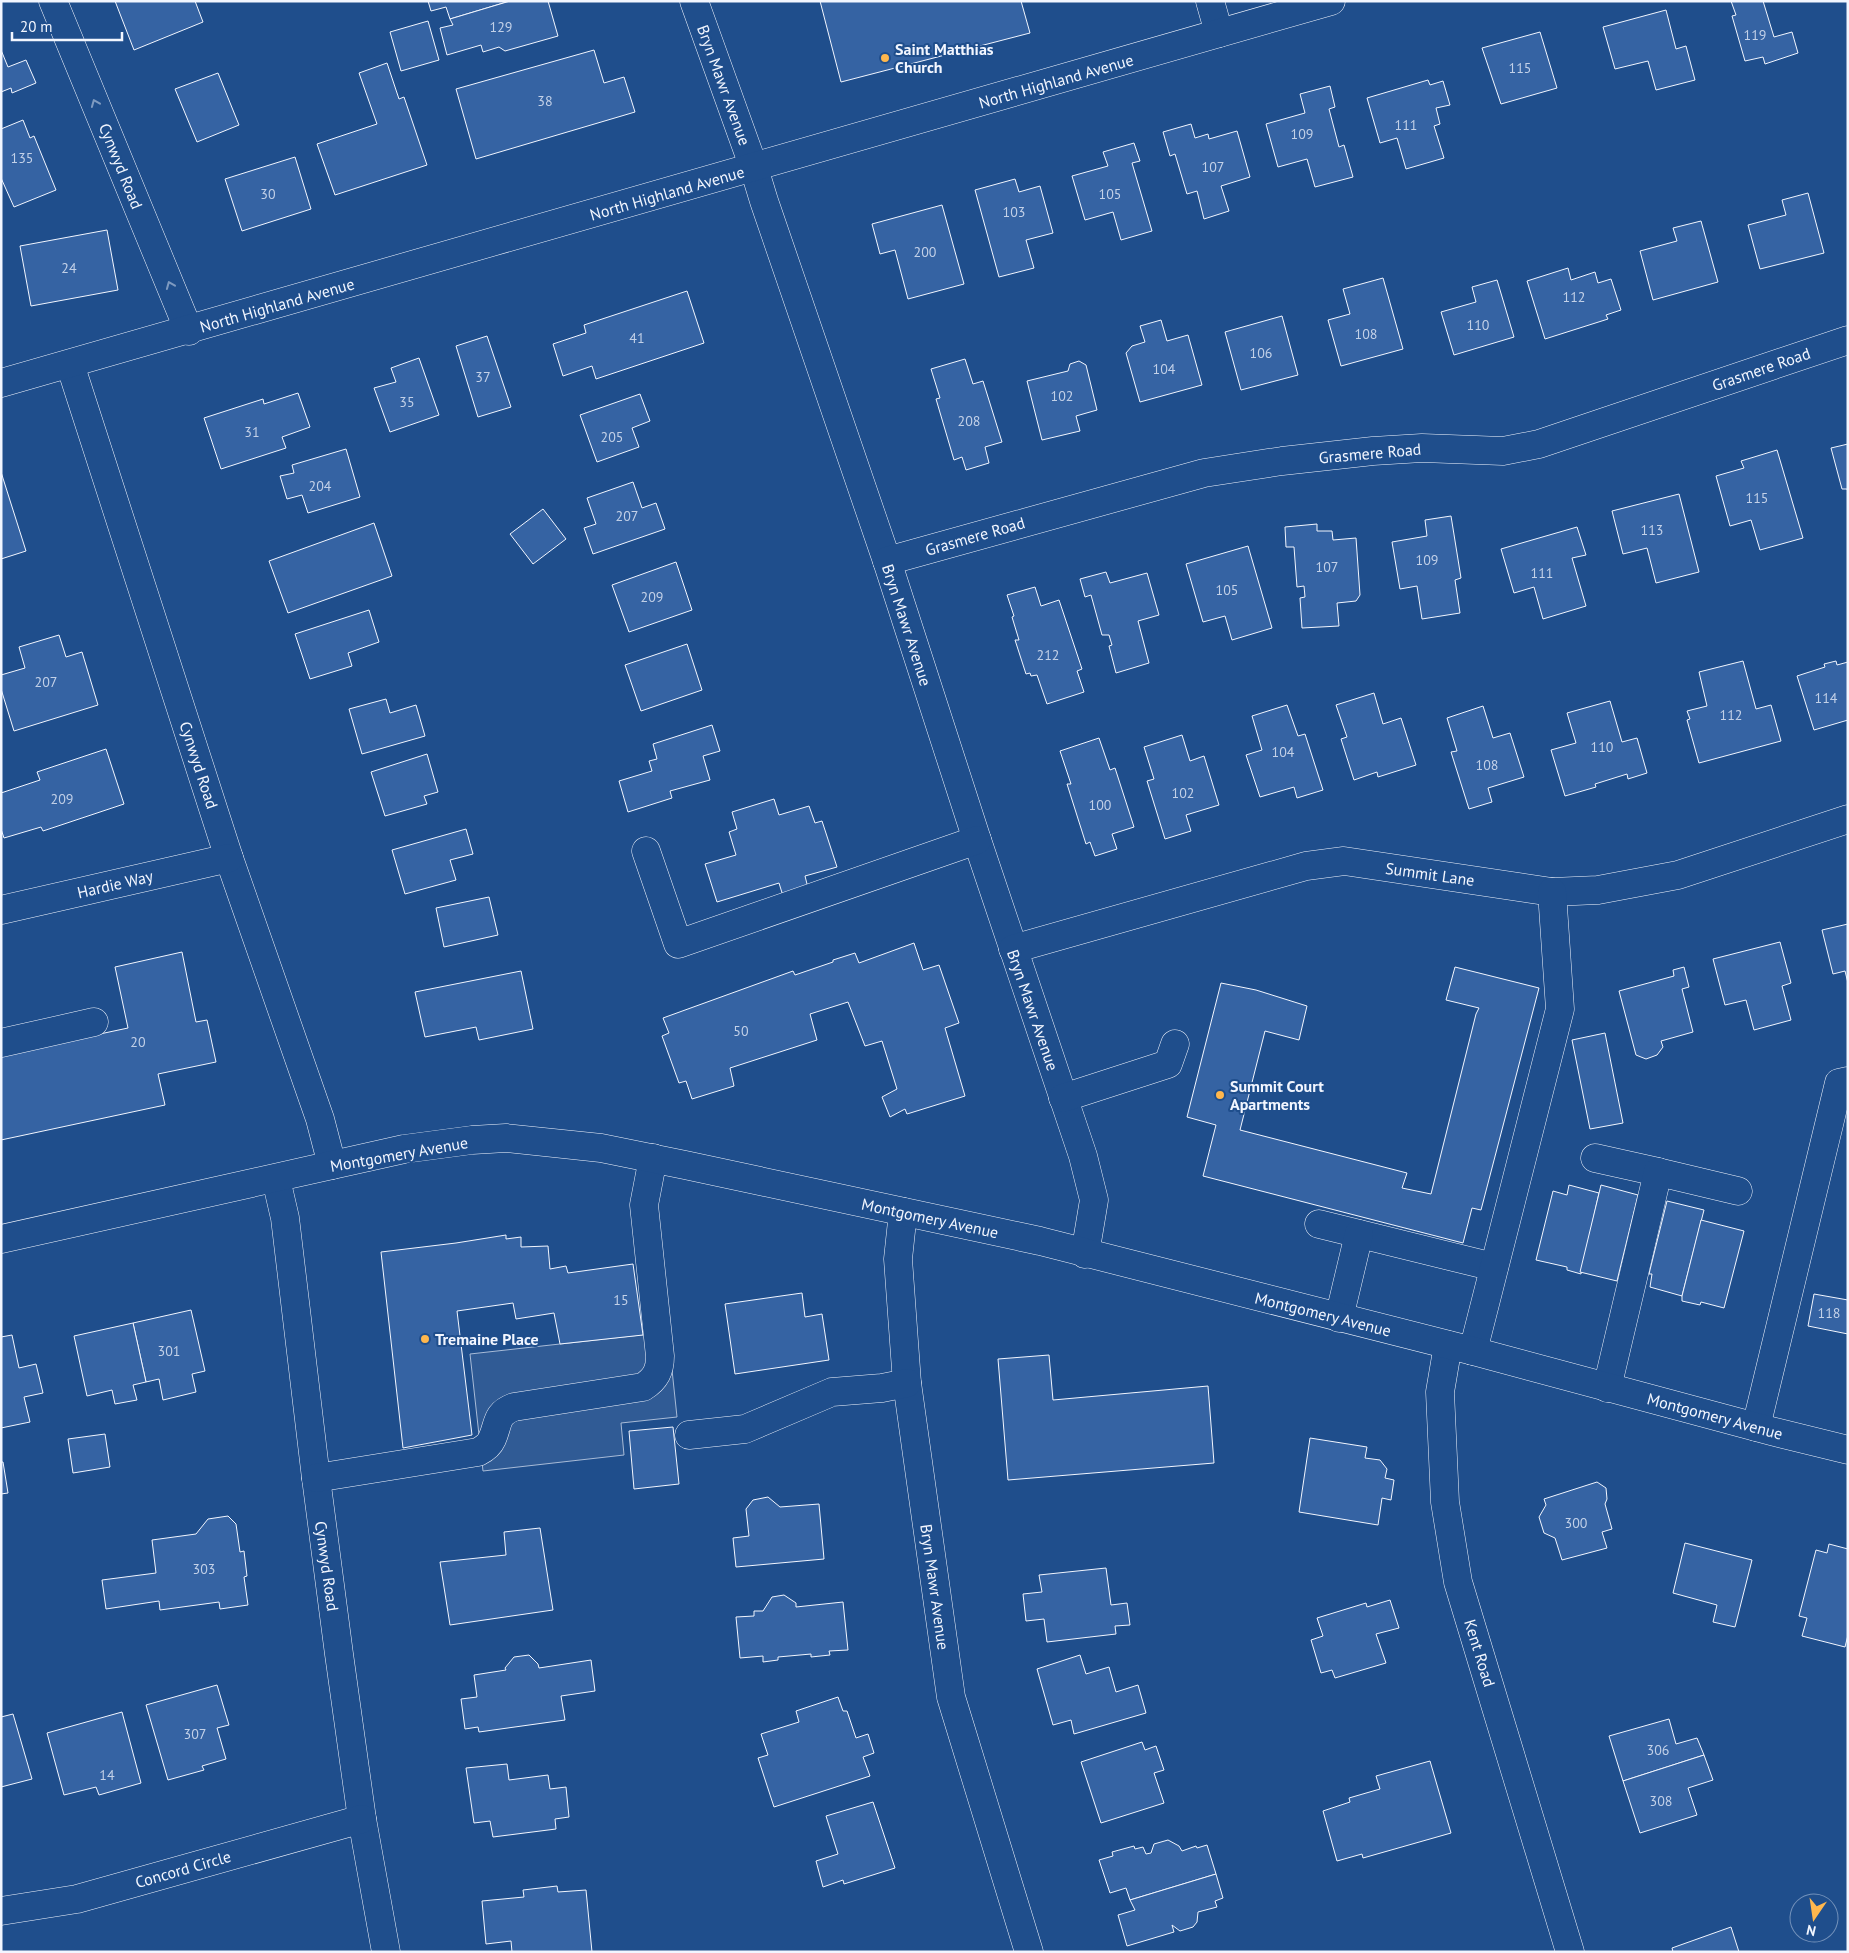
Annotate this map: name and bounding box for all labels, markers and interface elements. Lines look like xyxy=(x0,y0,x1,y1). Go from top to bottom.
scale bar xyxy=(12,10,122,42)
text: 20 m xyxy=(20,17,53,36)
house number: 129 xyxy=(490,18,512,36)
street label: Bryn Mawr Avenue xyxy=(693,22,755,148)
house number: 119 xyxy=(1744,26,1766,44)
place label: Saint Matthias Church xyxy=(895,39,994,77)
street label: North Highland Avenue xyxy=(976,49,1136,113)
marker: Saint Matthias Church xyxy=(879,52,891,64)
house number: 115 xyxy=(1509,59,1531,77)
house number: 38 xyxy=(537,92,553,110)
one-way arrow xyxy=(91,99,101,108)
house number: 111 xyxy=(1395,116,1417,134)
street label: Cynwyd Road xyxy=(95,120,147,212)
house number: 109 xyxy=(1291,125,1313,143)
house number: 135 xyxy=(11,149,33,167)
house number: 107 xyxy=(1202,158,1224,176)
street label: North Highland Avenue xyxy=(587,161,747,225)
house number: 30 xyxy=(260,185,276,203)
house number: 105 xyxy=(1099,185,1121,203)
house number: 103 xyxy=(1003,203,1025,221)
house number: 200 xyxy=(914,243,937,261)
house number: 24 xyxy=(61,259,77,277)
street label: North Highland Avenue xyxy=(197,273,357,337)
one-way arrow xyxy=(166,282,176,290)
house number: 112 xyxy=(1563,288,1585,306)
house number: 110 xyxy=(1467,316,1490,334)
house number: 108 xyxy=(1355,325,1377,343)
house number: 41 xyxy=(629,329,645,347)
street label: Grasmere Road xyxy=(1709,343,1813,395)
house number: 106 xyxy=(1250,344,1272,362)
house number: 104 xyxy=(1153,360,1176,378)
house number: 37 xyxy=(475,368,491,386)
house number: 102 xyxy=(1051,387,1073,405)
house number: 35 xyxy=(399,393,415,411)
house number: 208 xyxy=(958,412,980,430)
house number: 31 xyxy=(244,423,260,441)
house number: 205 xyxy=(601,428,623,446)
street label: Grasmere Road xyxy=(1318,439,1422,467)
house number: 204 xyxy=(309,477,332,495)
house number: 115 xyxy=(1746,489,1768,507)
house number: 207 xyxy=(616,507,638,525)
street label: Grasmere Road xyxy=(923,512,1027,560)
house number: 113 xyxy=(1641,521,1663,539)
house number: 109 xyxy=(1416,551,1438,569)
house number: 107 xyxy=(1316,558,1338,576)
street label: Bryn Mawr Avenue xyxy=(878,562,936,688)
house number: 111 xyxy=(1531,564,1553,582)
house number: 105 xyxy=(1216,581,1238,599)
house number: 209 xyxy=(641,588,663,606)
house number: 212 xyxy=(1037,646,1059,664)
house number: 207 xyxy=(35,673,57,691)
house number: 114 xyxy=(1815,689,1838,707)
house number: 112 xyxy=(1720,706,1742,724)
street label: Cynwyd Road xyxy=(175,719,223,811)
house number: 110 xyxy=(1591,738,1614,756)
house number: 104 xyxy=(1272,743,1295,761)
house number: 108 xyxy=(1476,756,1498,774)
house number: 102 xyxy=(1172,784,1194,802)
house number: 209 xyxy=(51,790,73,808)
house number: 100 xyxy=(1089,796,1112,814)
street label: Summit Lane xyxy=(1384,858,1476,890)
street label: Hardie Way xyxy=(75,865,155,902)
street label: Bryn Mawr Avenue xyxy=(1003,947,1063,1073)
house number: 50 xyxy=(733,1022,749,1040)
house number: 20 xyxy=(130,1033,146,1051)
place label: Summit Court Apartments xyxy=(1230,1076,1324,1114)
marker: Summit Court Apartments xyxy=(1214,1089,1226,1101)
street label: Montgomery Avenue xyxy=(329,1132,469,1176)
street label: Montgomery Avenue xyxy=(860,1194,1000,1242)
street label: Montgomery Avenue xyxy=(1253,1287,1393,1341)
house number: 15 xyxy=(613,1291,629,1309)
house number: 118 xyxy=(1818,1304,1840,1322)
place label: Tremaine Place xyxy=(435,1329,539,1349)
marker: Tremaine Place xyxy=(419,1333,431,1345)
house number: 301 xyxy=(158,1342,180,1360)
street label: Montgomery Avenue xyxy=(1645,1388,1785,1444)
house number: 300 xyxy=(1565,1514,1588,1532)
street label: Cynwyd Road xyxy=(311,1520,343,1612)
street label: Bryn Mawr Avenue xyxy=(916,1523,954,1651)
house number: 303 xyxy=(193,1560,215,1578)
street label: Kent Road xyxy=(1460,1617,1500,1689)
house number: 307 xyxy=(184,1725,206,1743)
house number: 306 xyxy=(1647,1741,1669,1759)
house number: 14 xyxy=(99,1766,115,1784)
house number: 308 xyxy=(1650,1792,1672,1810)
street label: Concord Circle xyxy=(133,1846,233,1892)
north arrow xyxy=(1789,1893,1839,1943)
text: N xyxy=(1805,1921,1818,1940)

